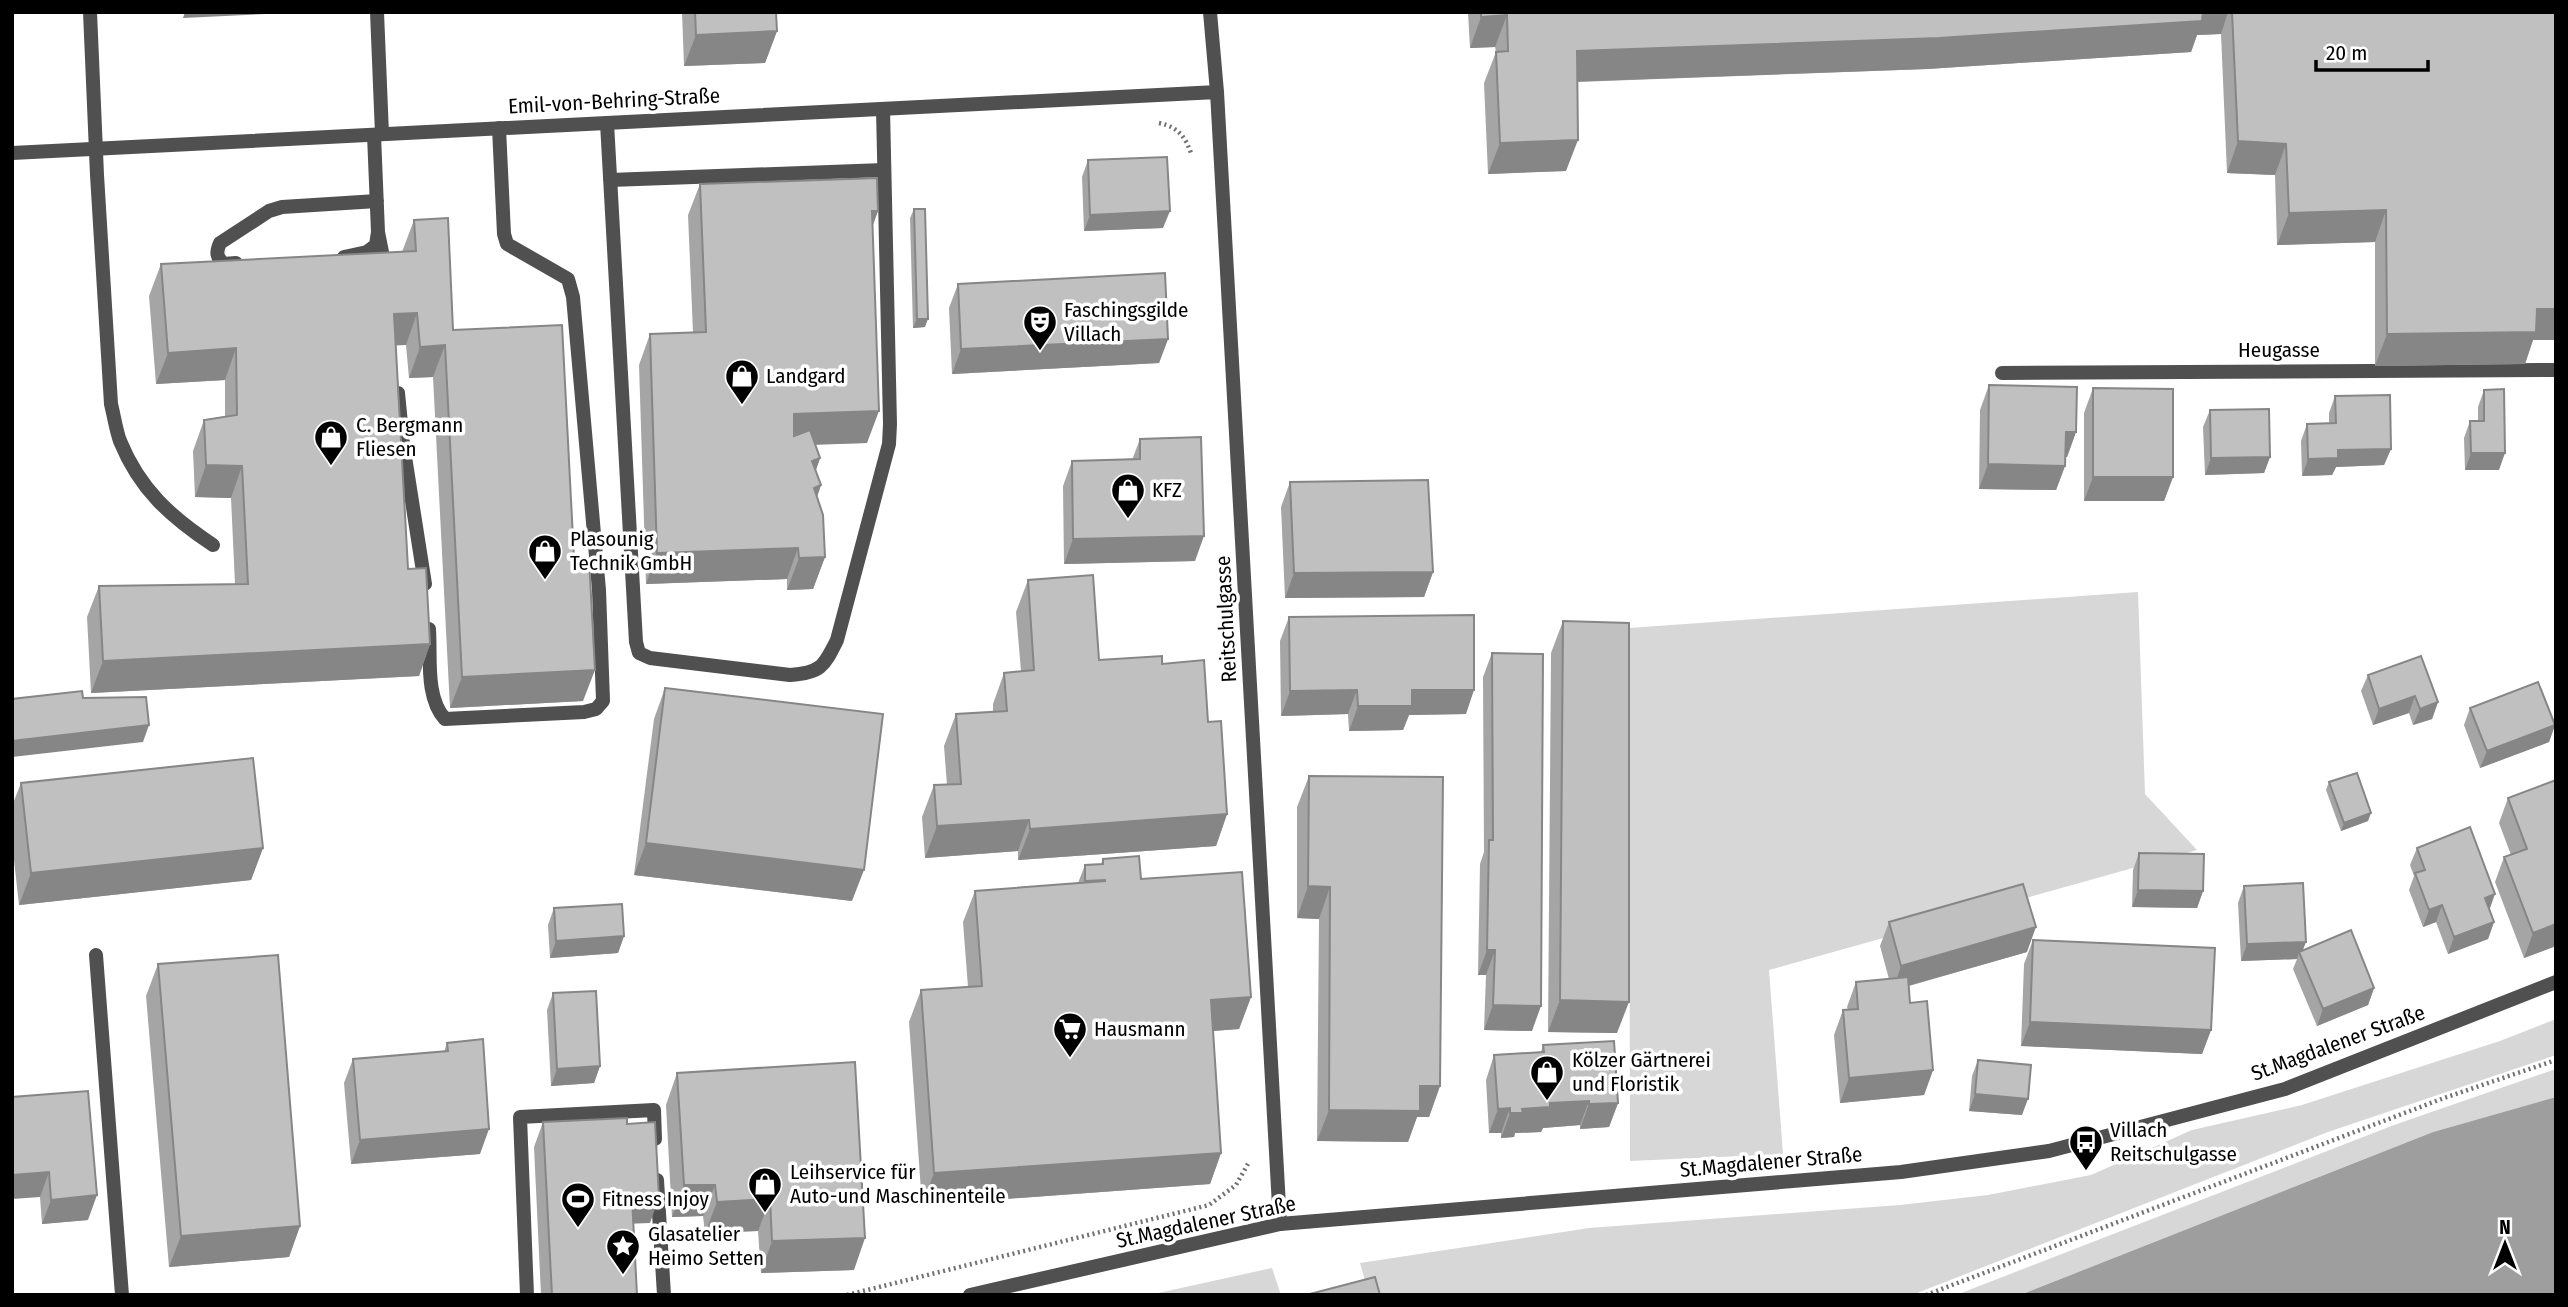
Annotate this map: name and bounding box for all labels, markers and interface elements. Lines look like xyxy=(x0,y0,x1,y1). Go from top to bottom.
scale bar xyxy=(2316,28,2428,72)
text: 20 m xyxy=(2326,40,2367,66)
street label: Emil-von-Behring-Straße xyxy=(507,82,721,120)
place label: Faschingsgilde Villach xyxy=(1064,297,1188,347)
theatre icon: Faschingsgilde Villach xyxy=(1021,303,1059,352)
street label: Heugasse xyxy=(2238,337,2320,363)
shop icon: Landgard xyxy=(723,357,761,406)
place label: Landgard xyxy=(766,363,846,389)
place label: C. Bergmann Fliesen xyxy=(356,412,463,462)
shop icon: C. Bergmann Fliesen xyxy=(312,418,350,467)
shop icon: KFZ xyxy=(1109,471,1147,520)
place label: KFZ xyxy=(1152,477,1182,503)
place label: Plasounig Technik GmbH xyxy=(570,526,692,576)
shop icon: Plasounig Technik GmbH xyxy=(526,532,564,581)
street label: Reitschulgasse xyxy=(1210,555,1242,683)
street label: St.Magdalener Straße xyxy=(2248,999,2428,1087)
supermarket icon: Hausmann xyxy=(1051,1010,1089,1059)
place label: Hausmann xyxy=(1094,1016,1186,1042)
place label: Kölzer Gärtnerei und Floristik xyxy=(1572,1047,1711,1097)
shop icon: Kölzer Gärtnerei und Floristik xyxy=(1528,1053,1566,1102)
place label: Villach Reitschulgasse xyxy=(2110,1117,2237,1167)
bus stop icon: Villach Reitschulgasse xyxy=(2067,1123,2105,1172)
street label: St.Magdalener Straße xyxy=(1679,1141,1863,1183)
place label: Leihservice für Auto-und Maschinenteile xyxy=(790,1159,1006,1209)
shop icon: Leihservice für Auto-und Maschinenteile xyxy=(746,1165,784,1214)
sports icon: Fitness Injoy xyxy=(559,1180,597,1229)
place label: Fitness Injoy xyxy=(602,1186,710,1212)
street label: St.Magdalener Straße xyxy=(1114,1190,1298,1254)
north arrow xyxy=(2470,1209,2540,1279)
text: N xyxy=(2499,1216,2511,1239)
place label: Glasatelier Heimo Setten xyxy=(648,1221,764,1271)
place icon: Glasatelier Heimo Setten xyxy=(604,1227,642,1276)

